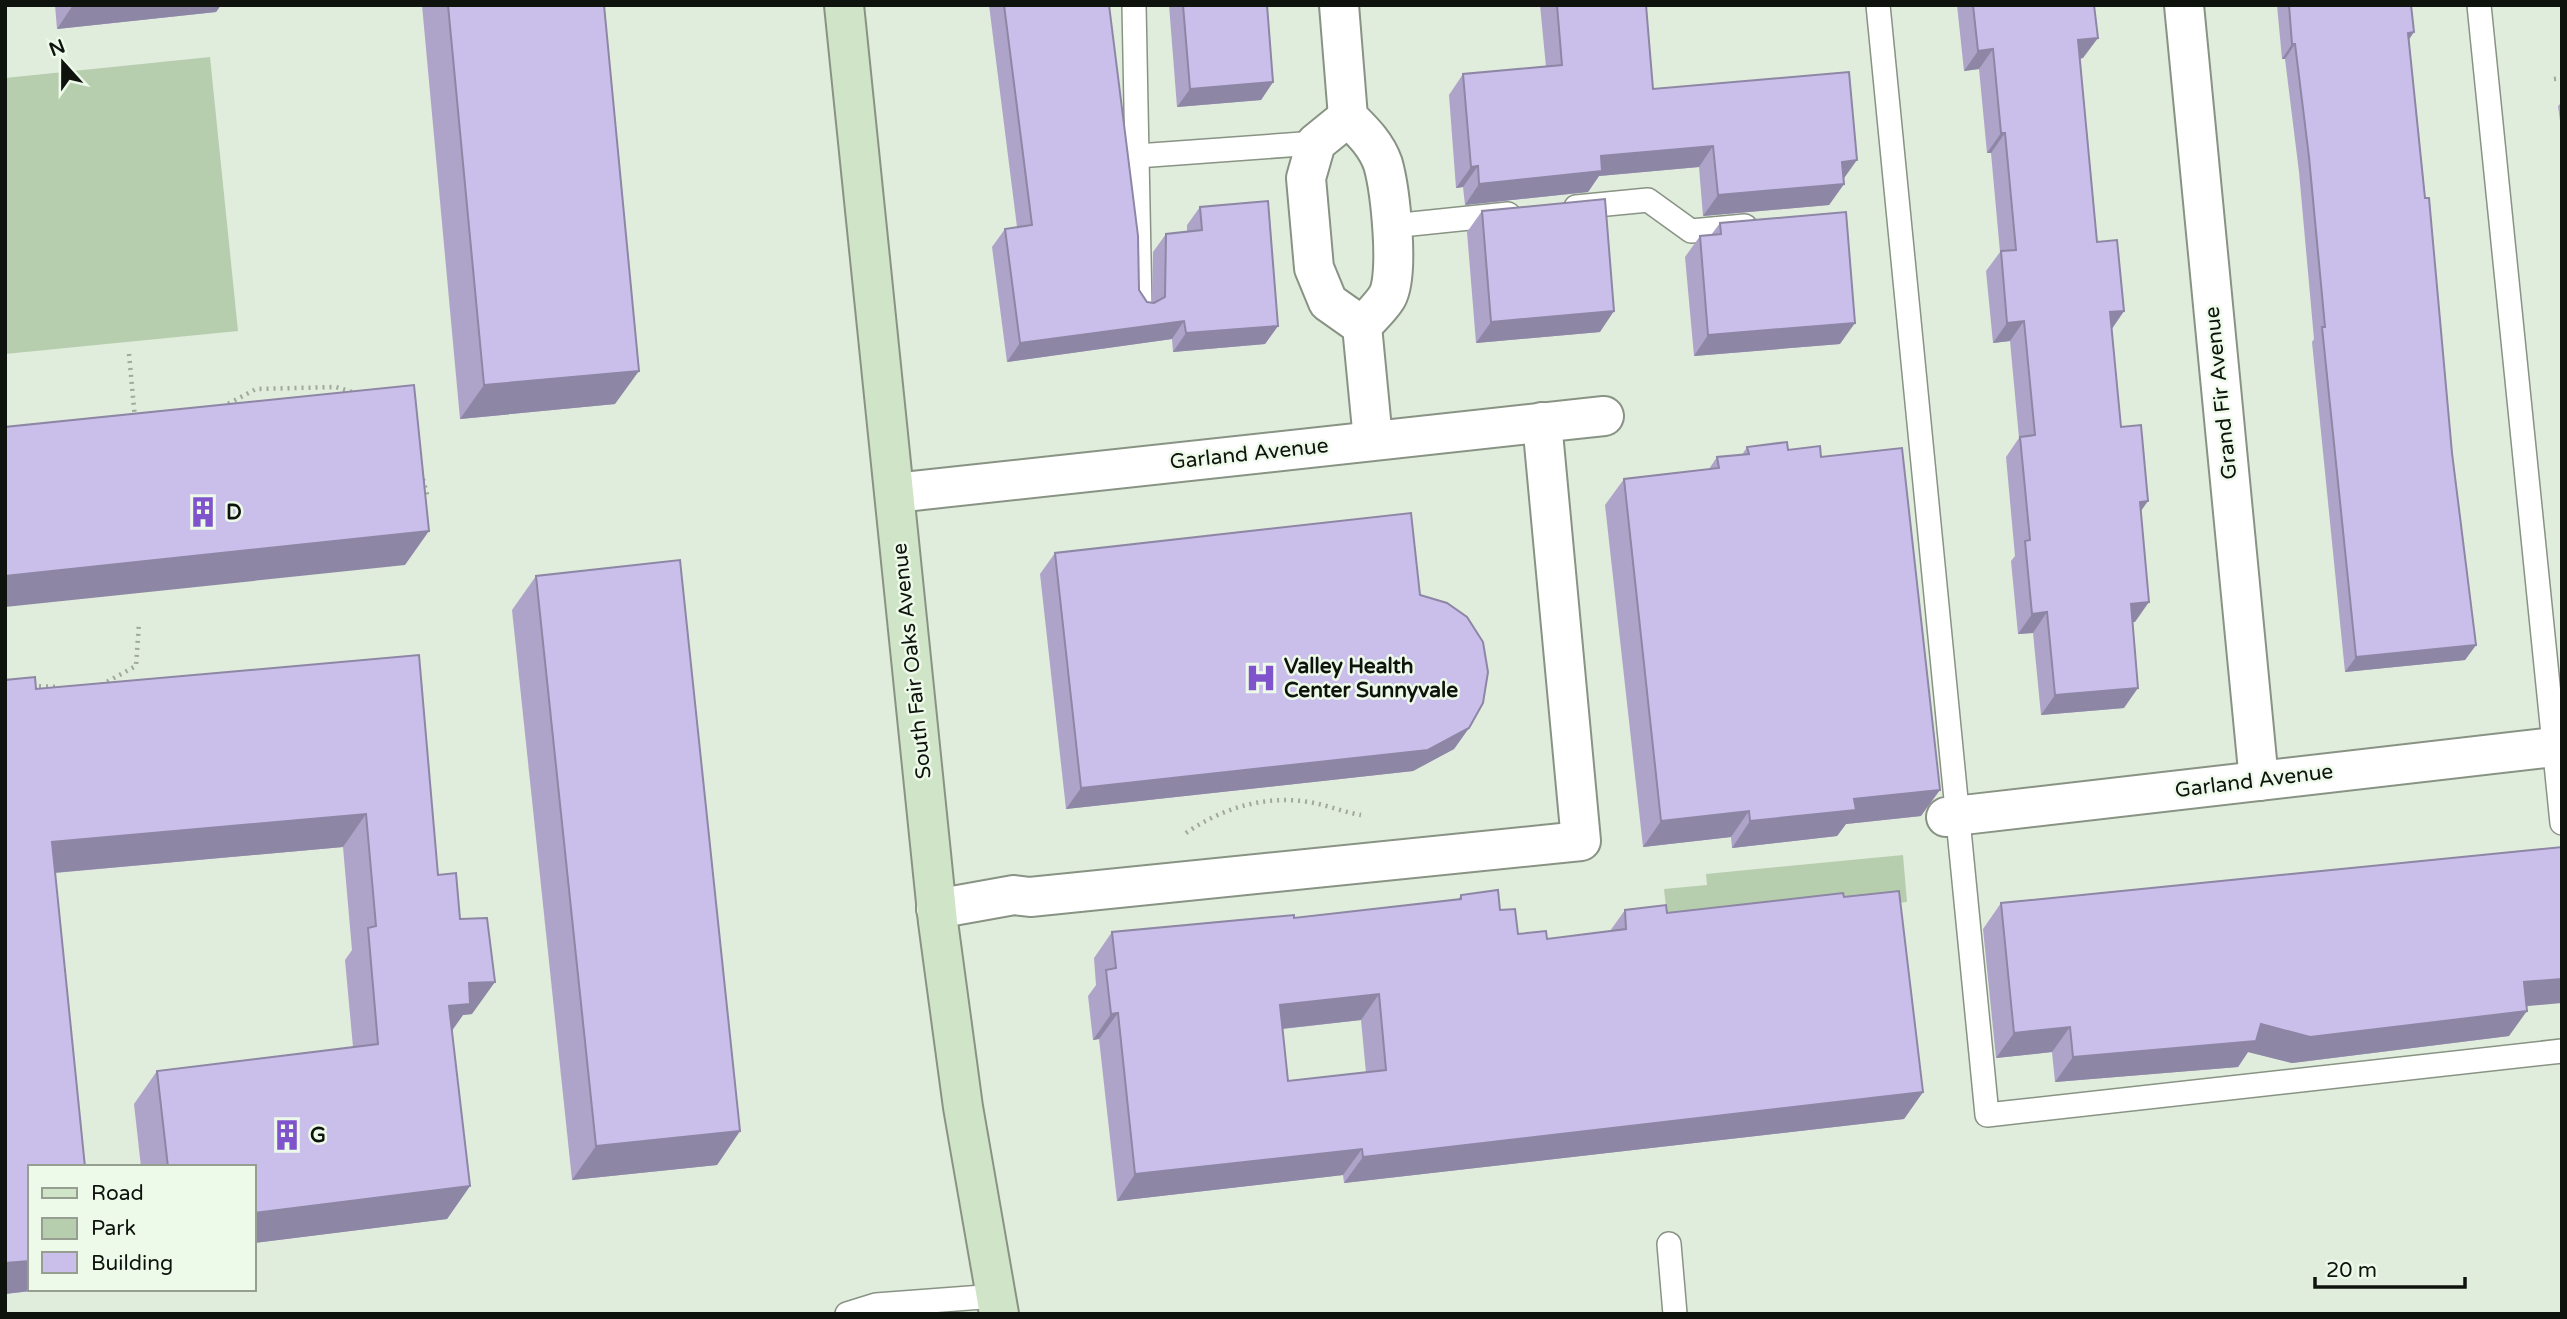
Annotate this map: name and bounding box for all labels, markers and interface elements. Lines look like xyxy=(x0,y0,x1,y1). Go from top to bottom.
north arrow xyxy=(28,28,98,98)
text: N xyxy=(46,35,68,61)
street label: Grand Fir Avenue xyxy=(2199,305,2243,481)
street label: Garland Avenue xyxy=(1168,433,1330,475)
building icon: D xyxy=(186,495,220,529)
place label: D xyxy=(226,500,242,525)
street label: South Fair Oaks Avenue xyxy=(887,542,937,780)
place label: Valley Health Center Sunnyvale xyxy=(1284,654,1458,703)
hospital icon: Valley Health Center Sunnyvale xyxy=(1244,661,1278,695)
street label: Garland Avenue xyxy=(2173,759,2335,803)
building icon: G xyxy=(270,1118,304,1152)
place label: G xyxy=(310,1123,326,1148)
legend xyxy=(28,1165,256,1291)
text: Road xyxy=(91,1181,144,1206)
text: Park xyxy=(91,1216,136,1241)
scale bar xyxy=(2315,1246,2466,1290)
text: Building xyxy=(91,1251,173,1276)
text: 20 m xyxy=(2326,1258,2377,1283)

